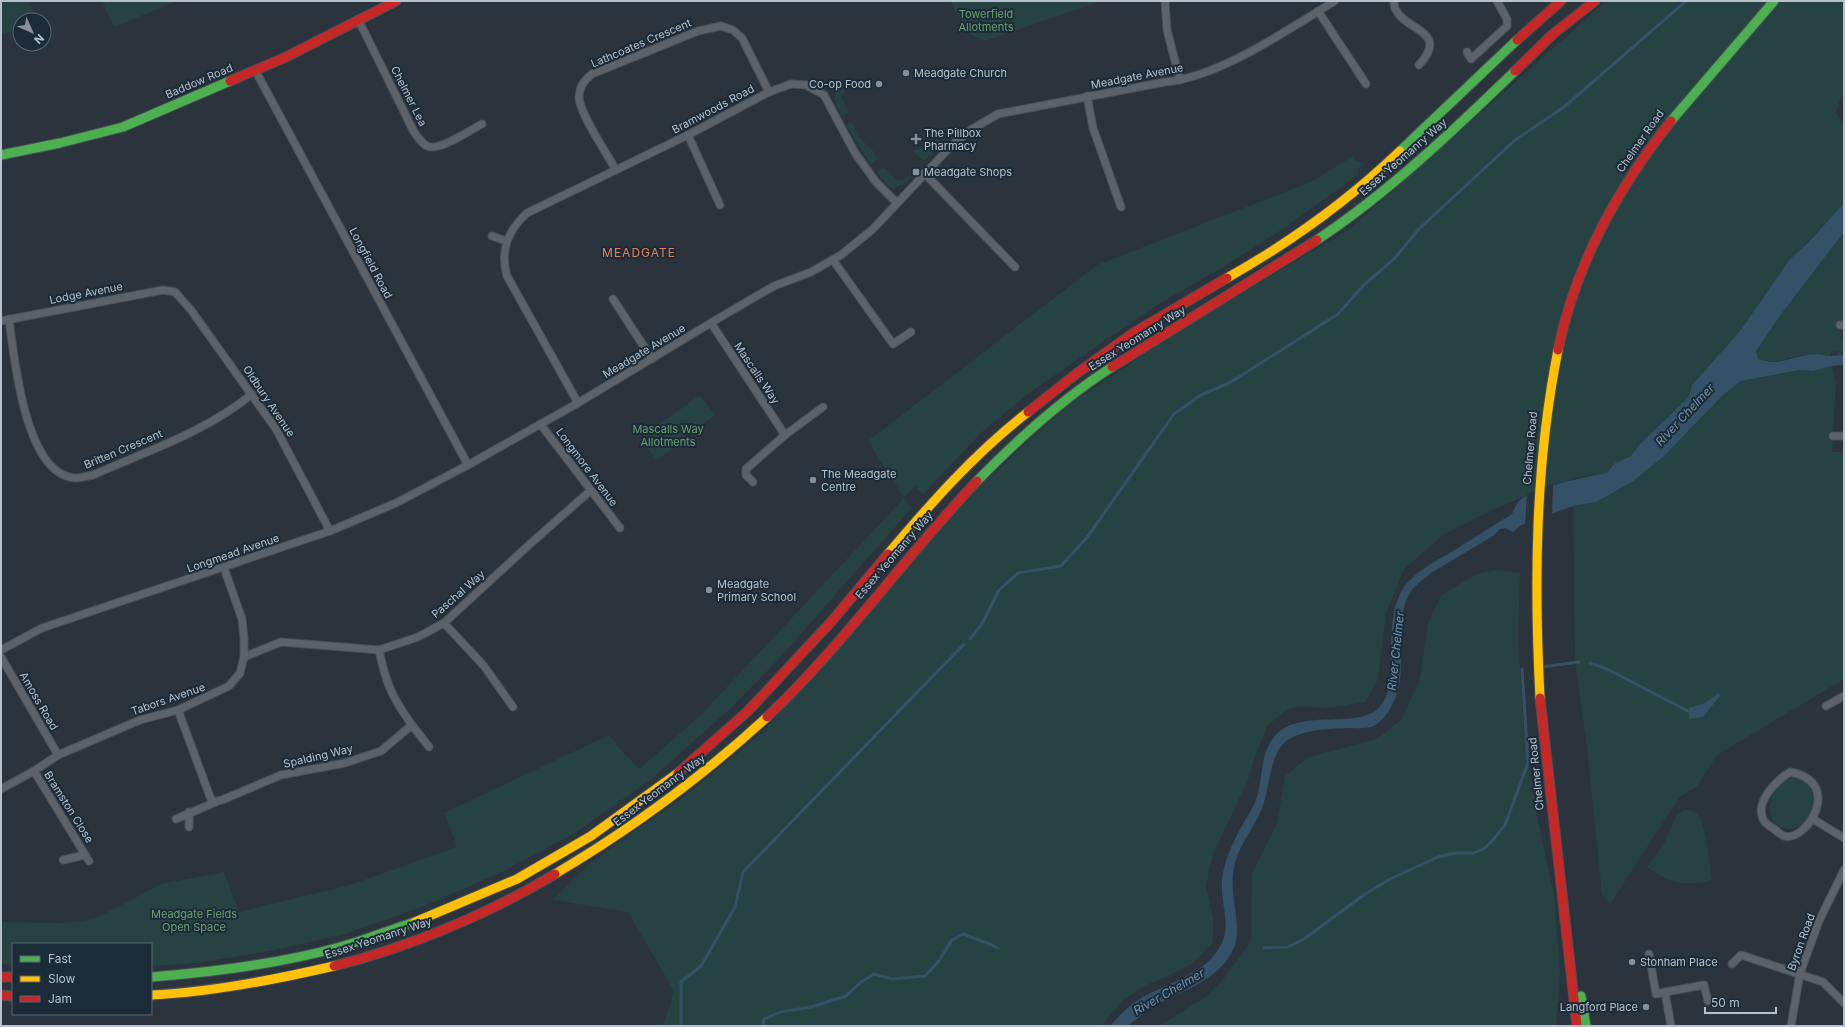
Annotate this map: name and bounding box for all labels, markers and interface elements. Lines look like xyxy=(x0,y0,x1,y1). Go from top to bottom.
park label: Towerfield Allotments xyxy=(959,7,1014,34)
north arrow xyxy=(12,12,52,52)
street label: Lathcoates Crescent xyxy=(589,15,694,70)
text: N xyxy=(31,31,47,47)
street label: Meadgate Avenue xyxy=(1090,60,1184,92)
street label: Baddow Road xyxy=(163,61,235,101)
street label: Chelmer Lea xyxy=(388,63,430,129)
place label: Meadgate Church xyxy=(914,66,1007,80)
marker: Meadgate Church xyxy=(901,68,911,78)
place label: Co-op Food xyxy=(809,77,871,91)
marker: Co-op Food xyxy=(874,79,884,89)
street label: Bramwoods Road xyxy=(669,81,757,137)
street label: Chelmer Road xyxy=(1613,107,1667,175)
street label: Essex Yeomanry Way xyxy=(1356,115,1450,199)
place label: The Pillbox Pharmacy xyxy=(924,126,981,153)
marker: The Pillbox Pharmacy xyxy=(911,134,921,144)
place label: Meadgate Shops xyxy=(924,165,1012,179)
marker: Meadgate Shops xyxy=(911,167,921,177)
street label: Longfield Road xyxy=(346,225,396,301)
district label: MEADGATE xyxy=(602,245,676,260)
street label: Lodge Avenue xyxy=(48,279,124,307)
street label: Essex Yeomanry Way xyxy=(1086,303,1188,373)
street label: Meadgate Avenue xyxy=(600,321,688,381)
street label: Mascalls Way xyxy=(731,340,783,406)
street label: Oldbury Avenue xyxy=(240,363,298,439)
water label: River Chelmer xyxy=(1652,380,1718,449)
street label: Chelmer Road xyxy=(1520,411,1540,485)
park label: Mascalls Way Allotments xyxy=(632,422,704,449)
street label: Longmore Avenue xyxy=(553,425,621,509)
street label: Britten Crescent xyxy=(82,426,165,472)
place label: The Meadgate Centre xyxy=(821,467,896,494)
marker: The Meadgate Centre xyxy=(808,475,818,485)
street label: Essex Yeomanry Way xyxy=(852,508,936,602)
street label: Longmead Avenue xyxy=(185,531,281,575)
street label: Paschal Way xyxy=(428,567,488,621)
place label: Meadgate Primary School xyxy=(717,577,796,604)
marker: Meadgate Primary School xyxy=(704,585,714,595)
water label: River Chelmer xyxy=(1384,610,1407,691)
street label: Amoss Road xyxy=(17,669,61,733)
street label: Tabors Avenue xyxy=(129,680,207,718)
street label: Chelmer Road xyxy=(1525,737,1547,811)
street label: Spalding Way xyxy=(282,741,354,771)
street label: Essex Yeomanry Way xyxy=(610,751,708,829)
street label: Bramston Close xyxy=(41,768,97,846)
park label: Meadgate Fields Open Space xyxy=(151,907,237,934)
street label: Byron Road xyxy=(1784,911,1818,973)
street label: Essex Yeomanry Way xyxy=(323,914,433,962)
legend xyxy=(12,943,152,1015)
text: Fast xyxy=(48,951,72,966)
place label: Stonham Place xyxy=(1640,955,1718,969)
marker: Stonham Place xyxy=(1627,957,1637,967)
water label: River Chelmer xyxy=(1131,965,1207,1018)
text: Slow xyxy=(48,971,76,986)
scale bar xyxy=(1705,989,1776,1015)
text: Jam xyxy=(48,991,72,1006)
text: 50 m xyxy=(1711,995,1740,1010)
place label: Langford Place xyxy=(1560,1000,1638,1014)
marker: Langford Place xyxy=(1641,1002,1651,1012)

